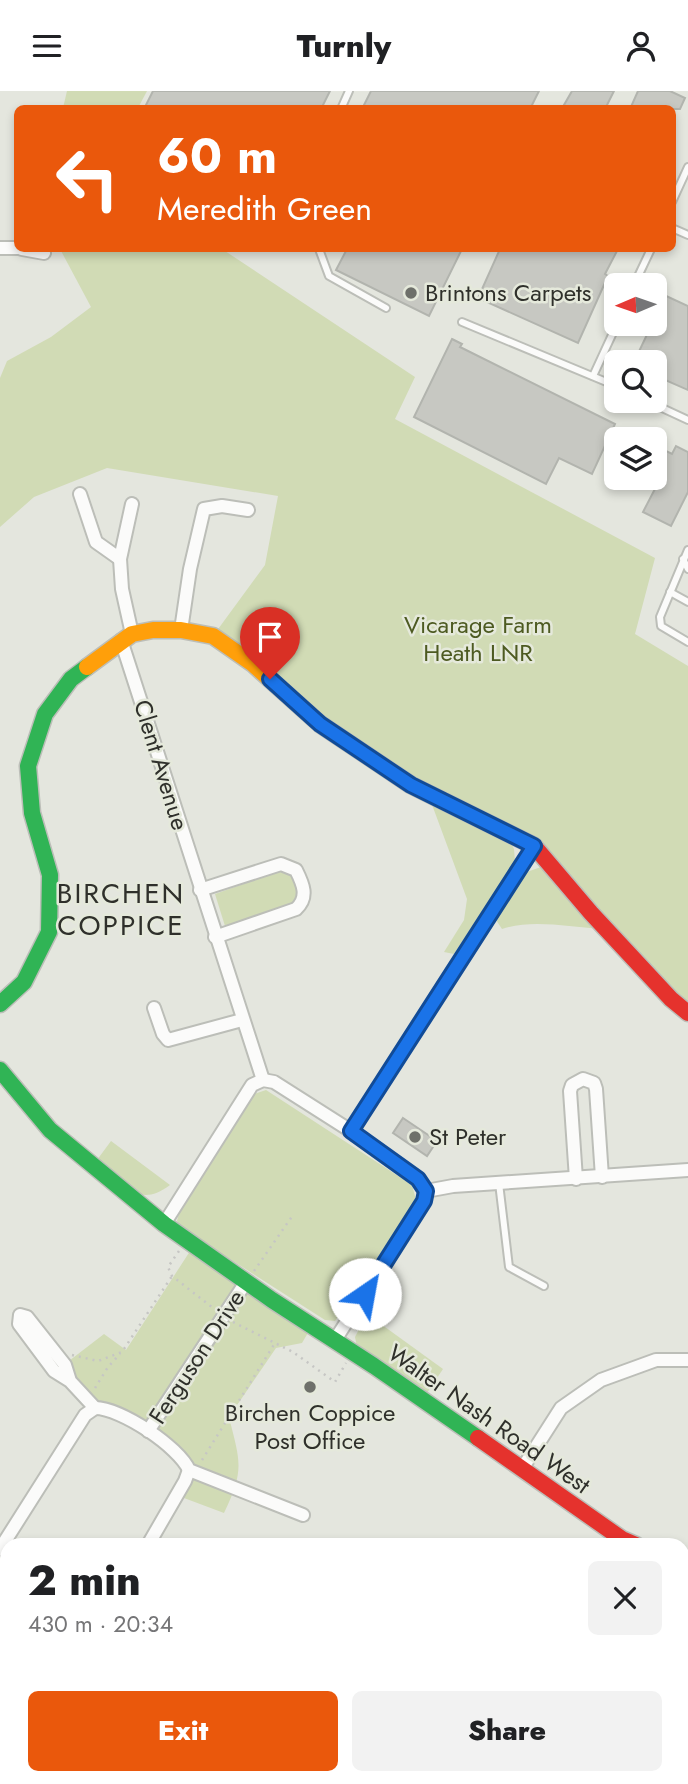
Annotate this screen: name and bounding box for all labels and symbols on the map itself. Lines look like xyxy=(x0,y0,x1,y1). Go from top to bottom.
north arrow xyxy=(604,273,667,336)
place label: Brintons Carpets xyxy=(425,275,592,310)
marker: Brintons Carpets xyxy=(403,285,419,301)
pin xyxy=(240,607,300,679)
park label: Vicarage Farm Heath LNR xyxy=(404,607,552,670)
street label: Clent Avenue xyxy=(125,695,198,834)
district label: BIRCHEN COPPICE xyxy=(57,873,185,946)
place label: St Peter xyxy=(429,1119,507,1154)
marker: St Peter xyxy=(407,1129,423,1145)
position arrow xyxy=(328,1257,402,1331)
street label: Ferguson Drive xyxy=(140,1283,253,1431)
street label: Walter Nash Road West xyxy=(381,1335,598,1502)
marker: Birchen Coppice Post Office xyxy=(302,1379,318,1395)
place label: Birchen Coppice Post Office xyxy=(225,1395,395,1458)

